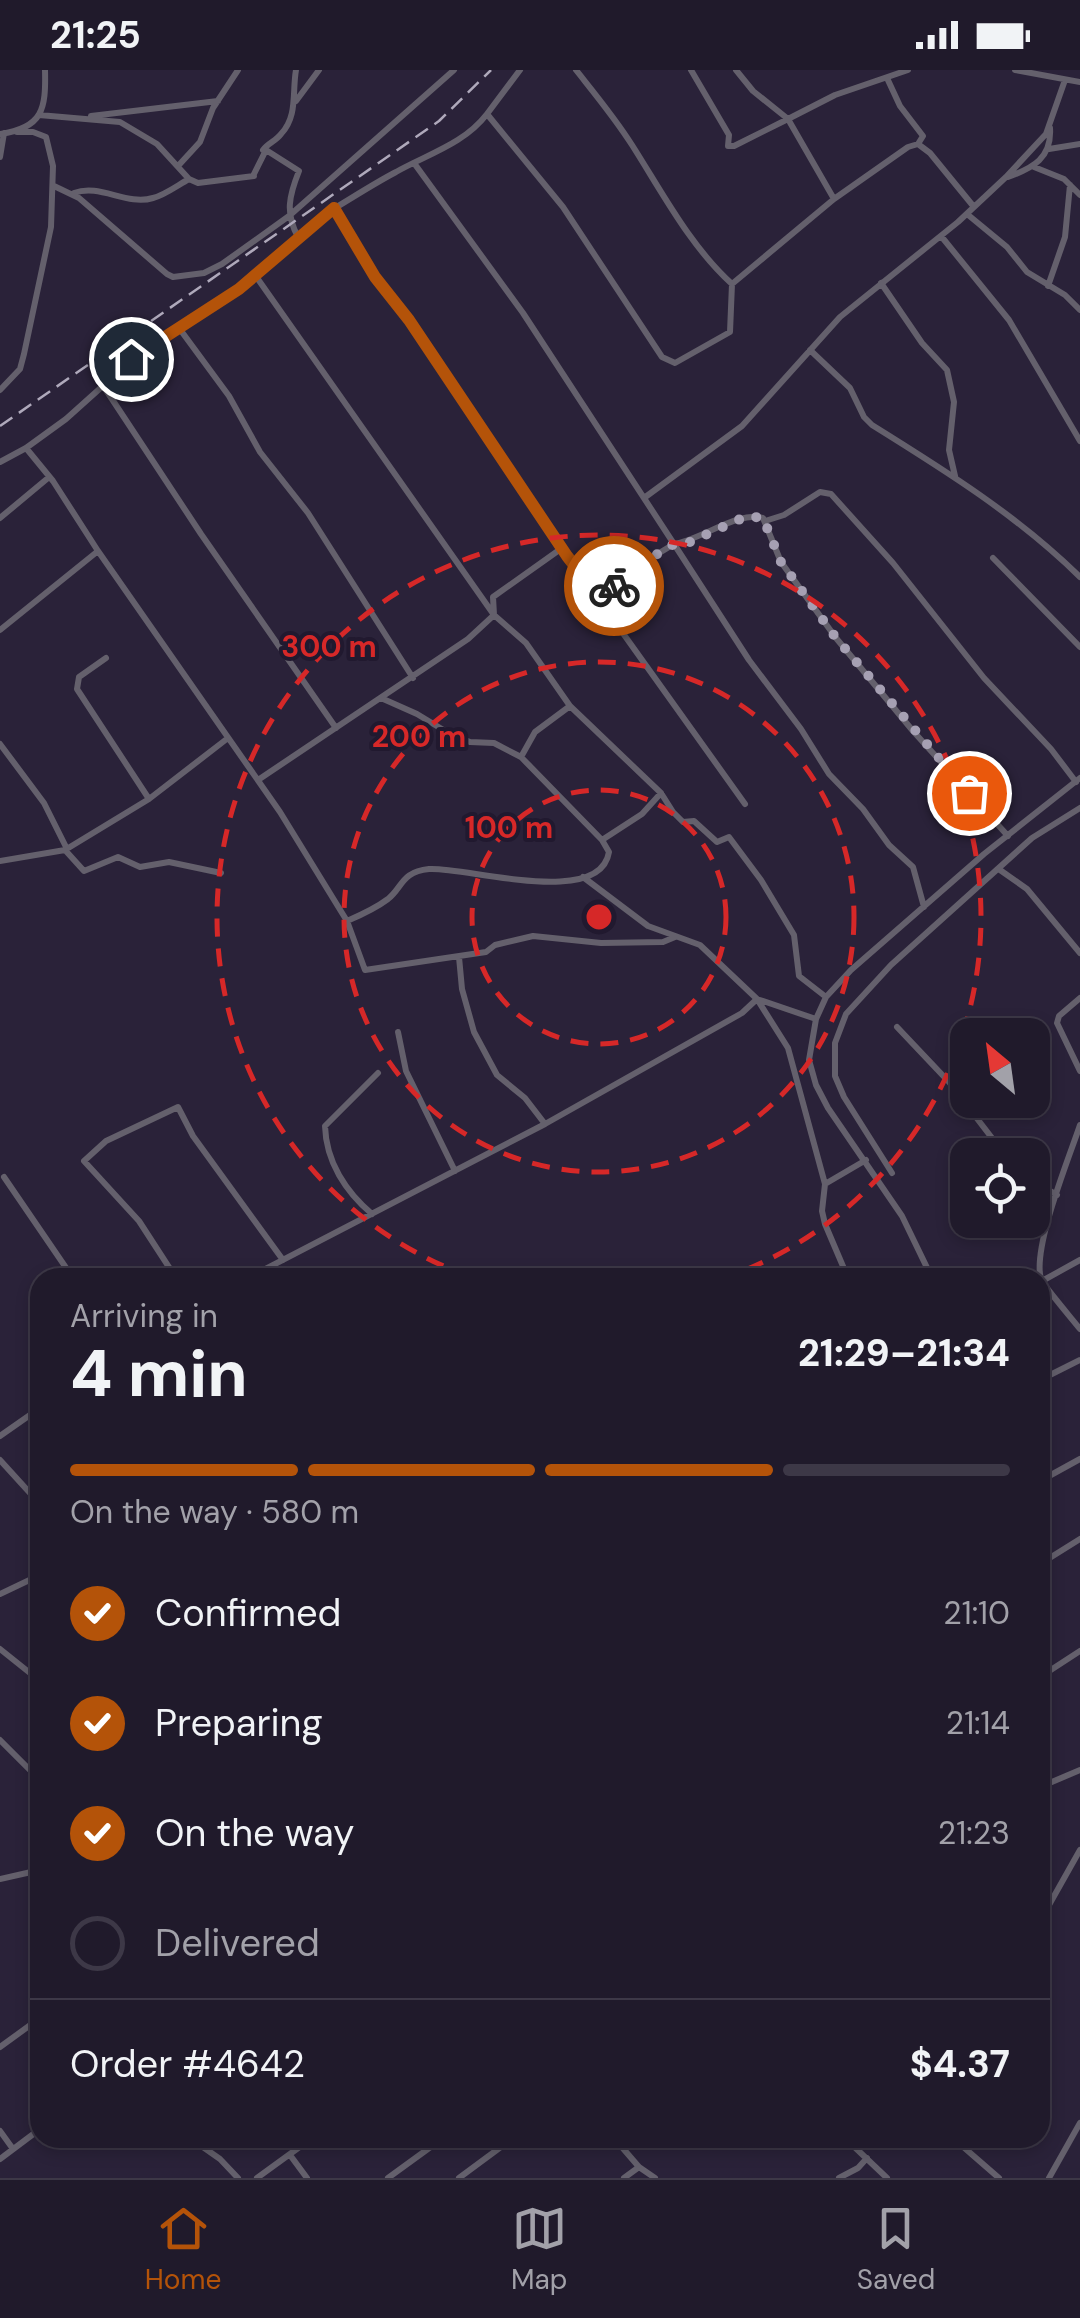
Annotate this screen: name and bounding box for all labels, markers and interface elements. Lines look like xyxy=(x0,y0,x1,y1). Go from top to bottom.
text: 21:25 xyxy=(50,10,141,60)
pin xyxy=(89,317,174,402)
icon: home xyxy=(104,332,159,387)
courier xyxy=(564,536,664,636)
icon: bike xyxy=(587,559,642,614)
text: 300 m xyxy=(281,627,377,666)
text: 200 m xyxy=(372,717,466,756)
pin xyxy=(927,751,1012,836)
icon: bag xyxy=(942,766,997,821)
text: 100 m xyxy=(465,808,553,847)
centre of rings xyxy=(581,899,617,935)
north arrow xyxy=(950,1018,1050,1118)
map controls xyxy=(950,1018,1050,1238)
button: locate xyxy=(950,1138,1050,1238)
text: Arriving in xyxy=(70,1295,218,1337)
text: 21:29–21:34 xyxy=(798,1328,1010,1378)
text: 4 min xyxy=(70,1332,248,1416)
text: On the way · 580 m xyxy=(70,1491,359,1533)
icon: check xyxy=(70,1586,125,1641)
text: Confirmed xyxy=(155,1588,341,1638)
text: 21:10 xyxy=(943,1592,1010,1634)
icon: check xyxy=(70,1696,125,1751)
text: Preparing xyxy=(155,1698,323,1748)
text: 21:14 xyxy=(946,1702,1010,1744)
icon: check xyxy=(70,1806,125,1861)
text: On the way xyxy=(155,1808,354,1858)
text: 21:23 xyxy=(938,1812,1010,1854)
text: Delivered xyxy=(155,1918,320,1968)
text: Order #4642 xyxy=(70,2039,305,2089)
text: $4.37 xyxy=(910,2039,1010,2089)
tab: Home xyxy=(145,2201,221,2298)
tab: Map xyxy=(511,2201,567,2298)
tab: Saved xyxy=(857,2201,935,2298)

